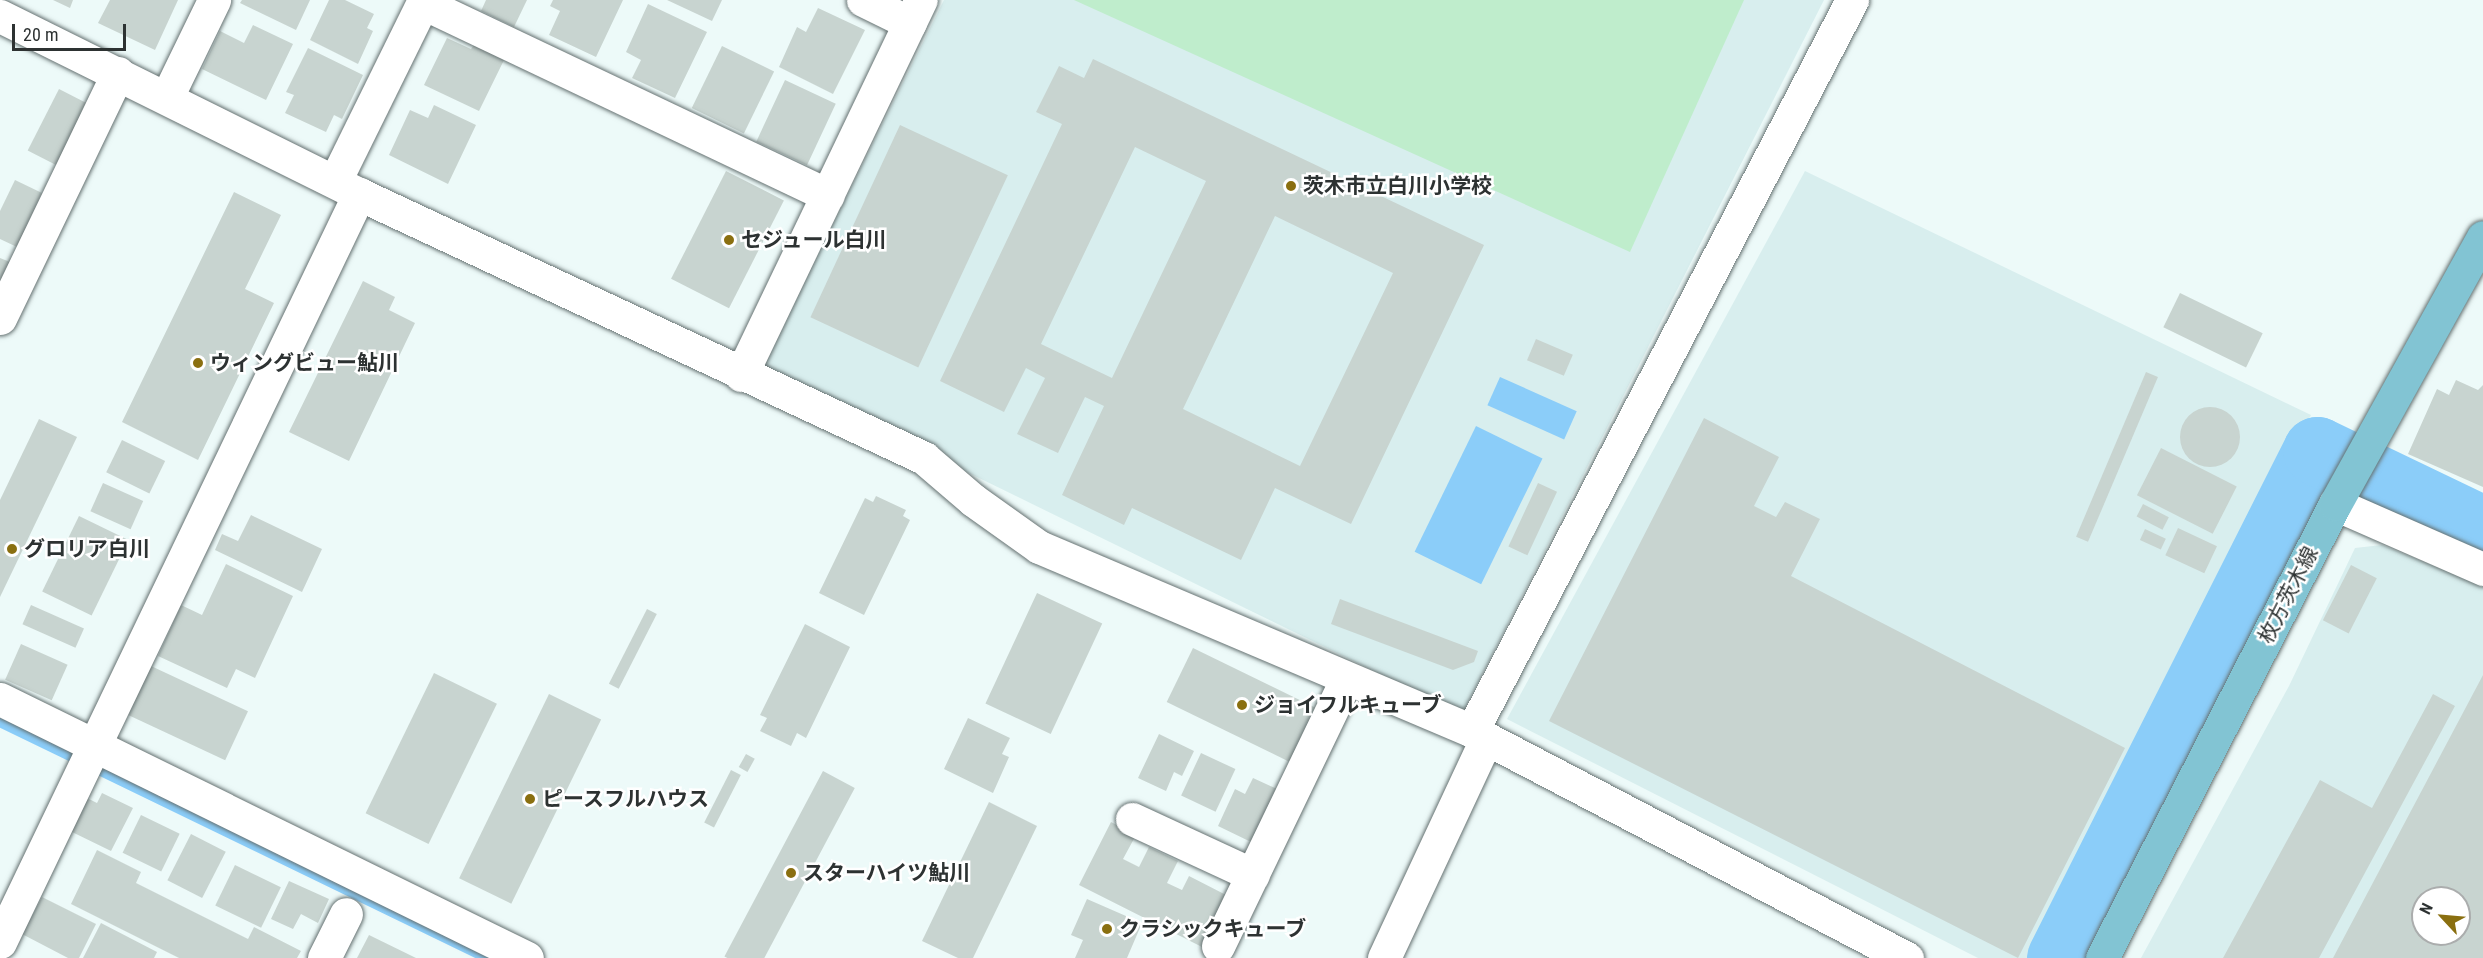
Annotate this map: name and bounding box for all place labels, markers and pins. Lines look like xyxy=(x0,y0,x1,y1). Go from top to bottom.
place label: 茨木市立白川小学校 xyxy=(1303,173,1492,199)
marker: 茨木市立白川小学校 xyxy=(1284,179,1298,193)
place label: セジュール白川 xyxy=(741,227,888,253)
marker: セジュール白川 xyxy=(722,233,736,247)
place label: ウィングビュー鮎川 xyxy=(210,350,399,376)
marker: ウィングビュー鮎川 xyxy=(191,356,205,370)
place label: グロリア白川 xyxy=(24,536,150,562)
marker: グロリア白川 xyxy=(5,542,19,556)
place label: ジョイフルキューブ xyxy=(1254,692,1443,718)
marker: ジョイフルキューブ xyxy=(1235,698,1249,712)
place label: ピースフルハウス xyxy=(542,786,710,812)
marker: ピースフルハウス xyxy=(523,792,537,806)
place label: スターハイツ鮎川 xyxy=(803,860,971,886)
marker: スターハイツ鮎川 xyxy=(784,866,798,880)
place label: クラシックキューブ xyxy=(1119,916,1308,942)
marker: クラシックキューブ xyxy=(1100,922,1114,936)

